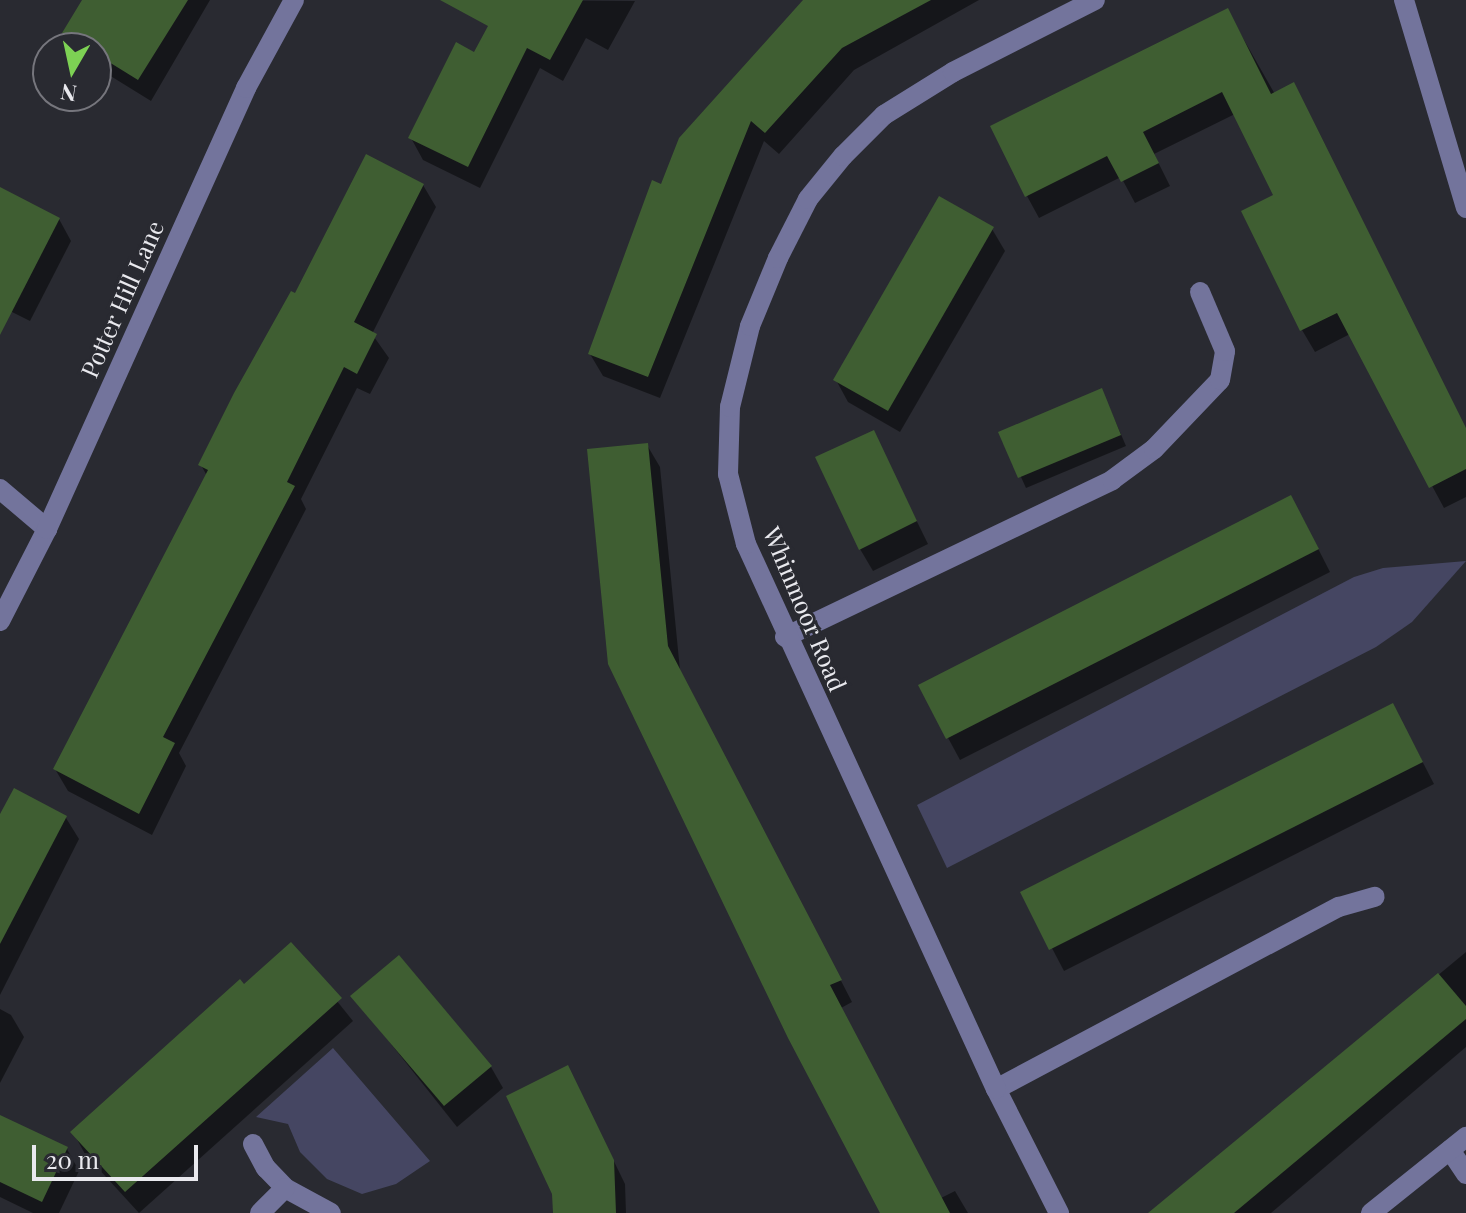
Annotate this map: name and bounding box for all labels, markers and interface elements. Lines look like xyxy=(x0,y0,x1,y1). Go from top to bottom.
north arrow xyxy=(32,32,112,112)
text: N xyxy=(58,78,79,110)
street label: Potter Hill Lane xyxy=(74,216,170,382)
street label: Whinmoor Road xyxy=(757,522,853,696)
scale bar xyxy=(36,1129,202,1179)
text: 20 m xyxy=(46,1143,99,1175)

